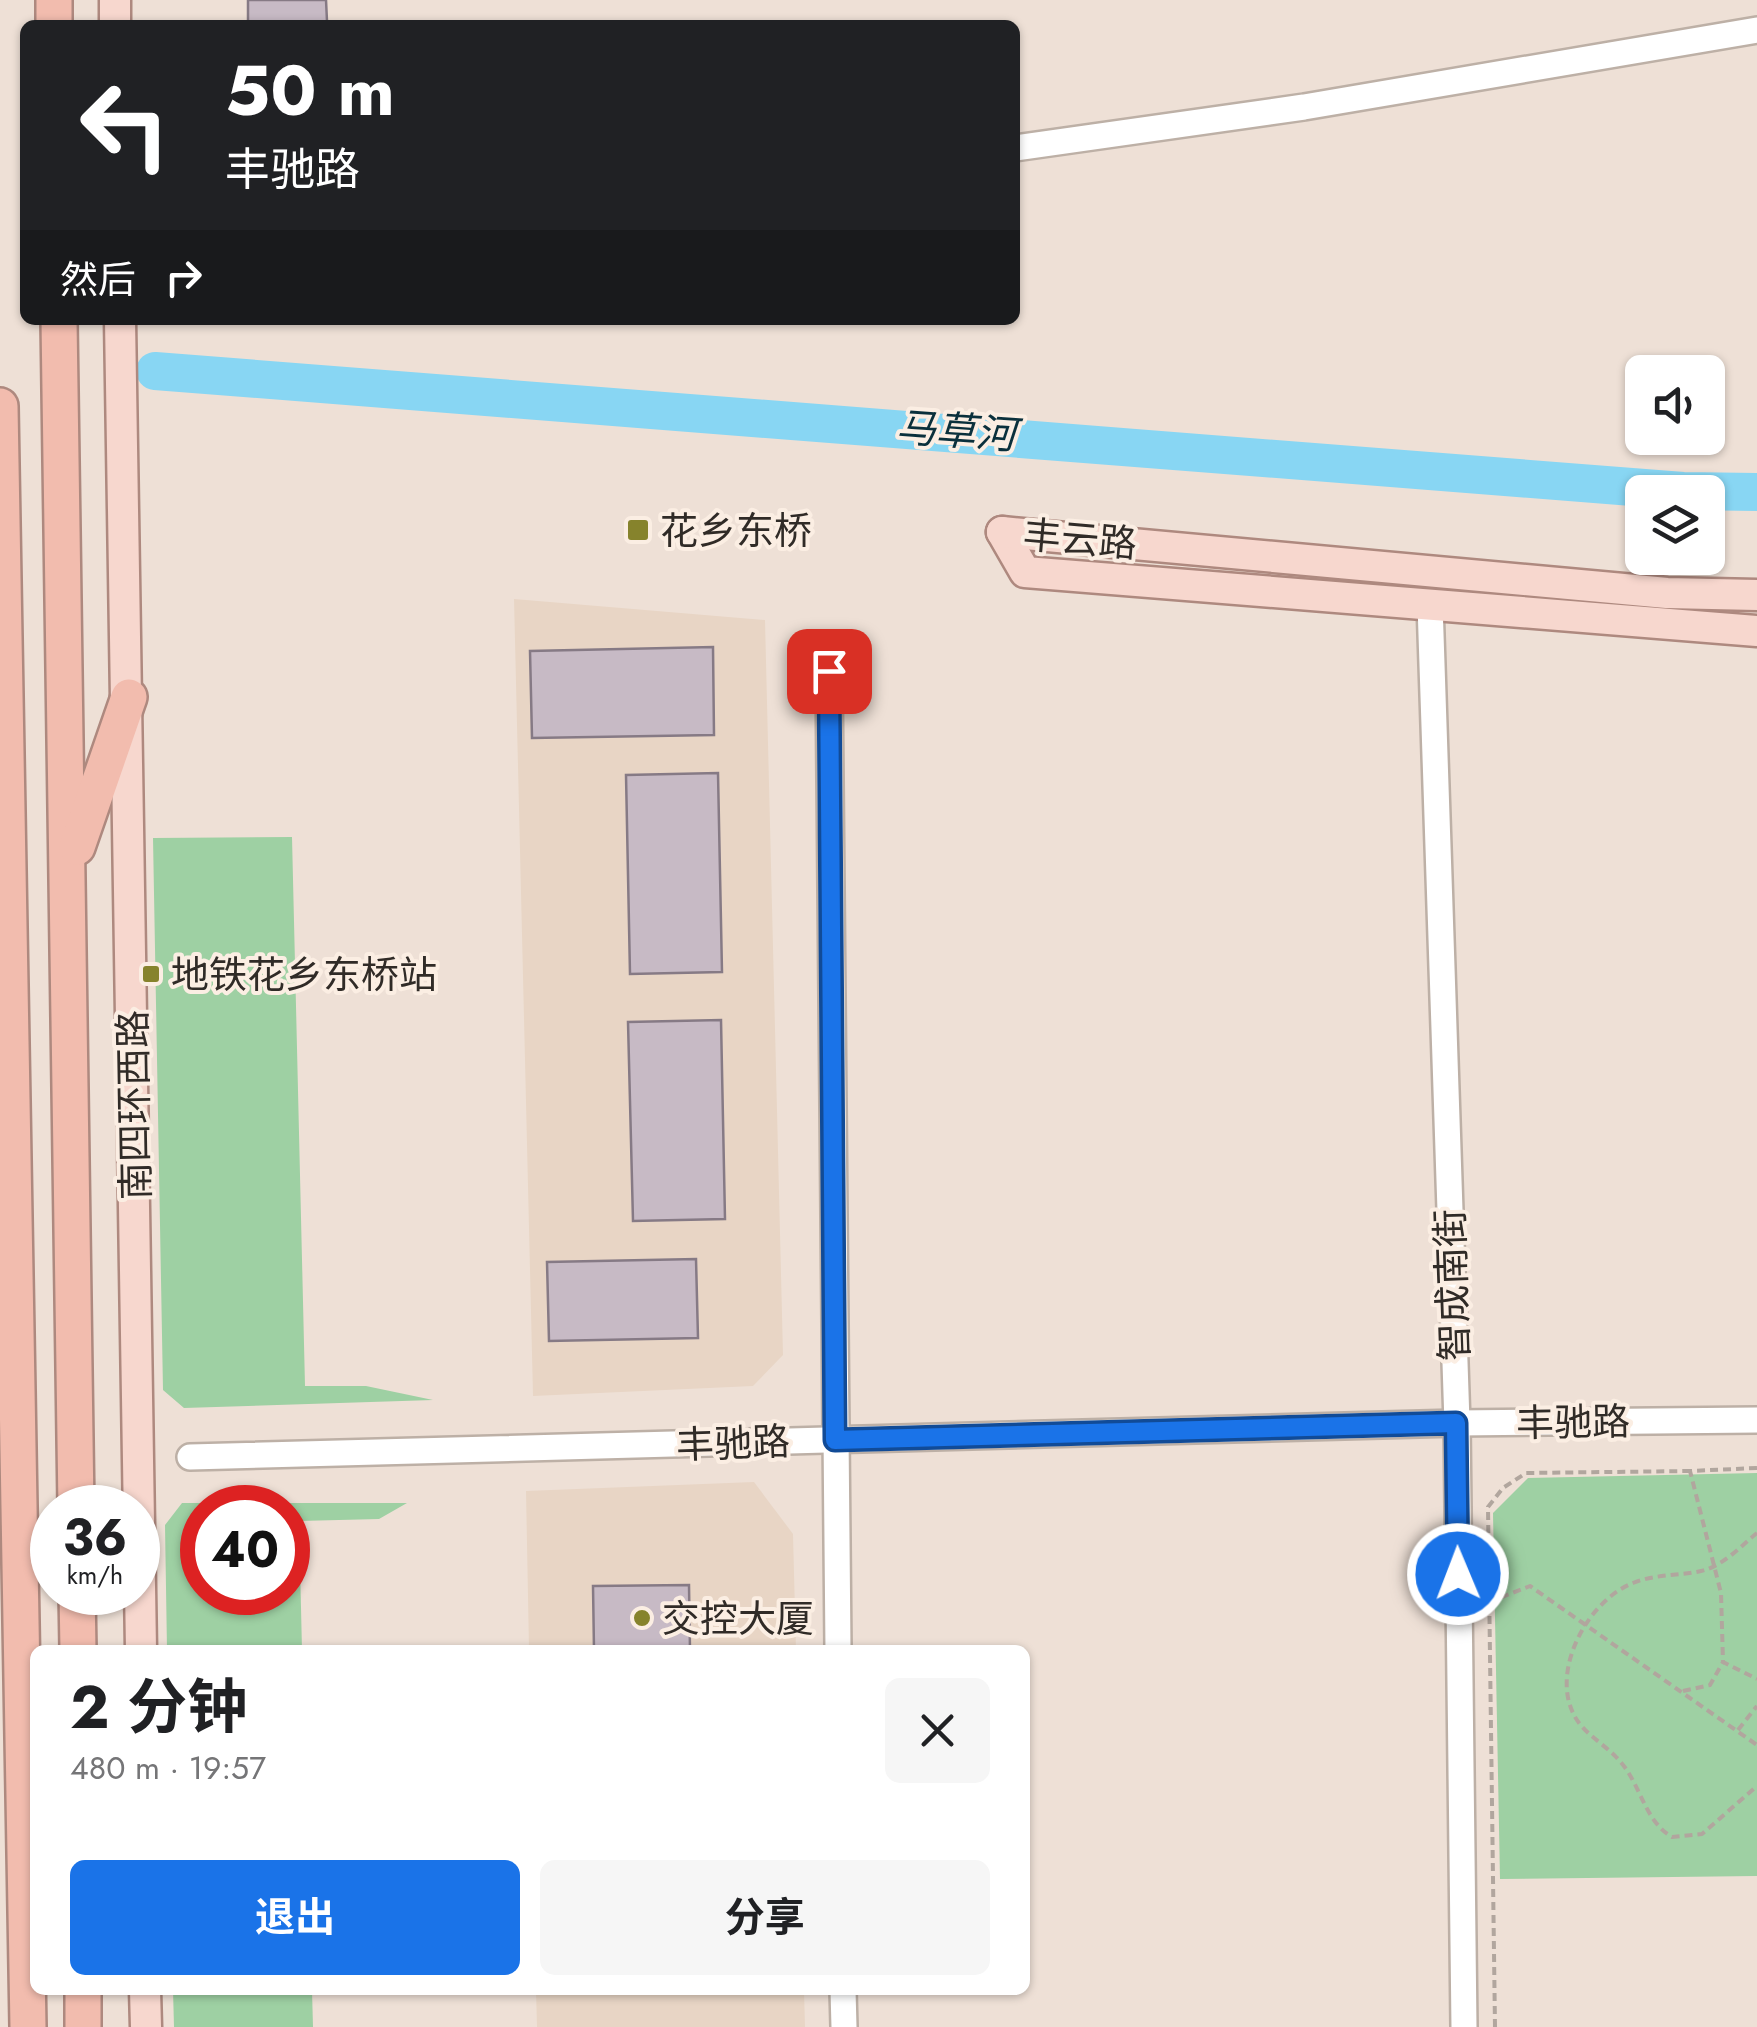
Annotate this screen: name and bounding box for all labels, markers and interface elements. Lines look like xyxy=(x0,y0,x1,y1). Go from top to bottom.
text: 50 m xyxy=(225,40,395,141)
icon: left xyxy=(60,60,190,190)
text: 丰驰路 xyxy=(225,137,360,202)
icon: right xyxy=(156,250,211,305)
text: 然后 xyxy=(60,252,136,307)
map controls xyxy=(1625,355,1725,575)
button: sound xyxy=(1625,355,1725,455)
water label: 马草河 xyxy=(894,398,1025,465)
button: layers xyxy=(1625,475,1725,575)
place label: 花乡东桥 xyxy=(660,503,812,558)
street label: 丰云路 xyxy=(1021,507,1139,571)
marker: 花乡东桥 xyxy=(625,517,651,543)
pin xyxy=(787,629,872,714)
icon: arrive xyxy=(802,644,857,699)
place label: 地铁花乡东桥站 xyxy=(171,947,437,1002)
marker: 地铁花乡东桥站 xyxy=(140,963,162,985)
street label: 南四环西路 xyxy=(105,1010,163,1200)
street label: 智成南街 xyxy=(1422,1208,1482,1362)
street label: 丰驰路 xyxy=(1516,1394,1630,1450)
street label: 丰驰路 xyxy=(675,1414,791,1472)
speed limit sign: 40 xyxy=(180,1485,310,1615)
text: 36 xyxy=(63,1501,127,1574)
position arrow xyxy=(1406,1522,1510,1626)
text: km/h xyxy=(67,1557,123,1593)
place label: 交控大厦 xyxy=(662,1591,814,1646)
marker: 交控大厦 xyxy=(631,1607,653,1629)
text: 2 分钟 xyxy=(70,1664,247,1751)
button: close xyxy=(885,1678,990,1783)
text: 480 m · 19:57 xyxy=(70,1745,266,1791)
button: 退出 xyxy=(70,1860,520,1975)
button: 分享 xyxy=(540,1860,990,1975)

